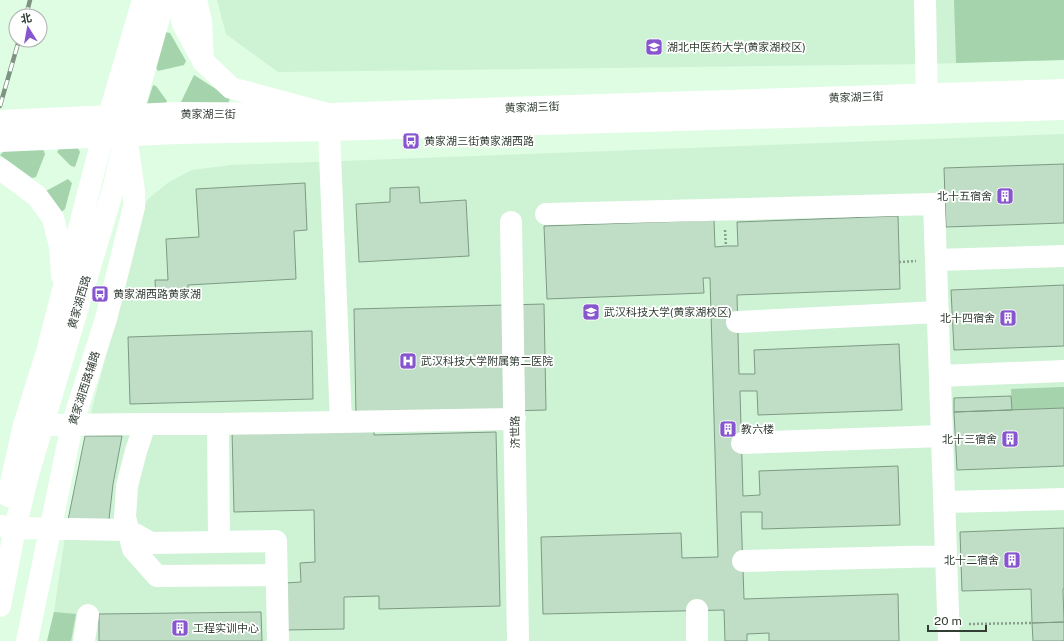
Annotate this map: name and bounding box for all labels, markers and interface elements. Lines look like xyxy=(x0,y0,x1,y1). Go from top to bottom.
north arrow xyxy=(8,8,48,48)
text: 北 xyxy=(20,11,33,25)
school or university icon: 湖北中医药大学(黄家湖校区) xyxy=(644,37,664,57)
place label: 湖北中医药大学(黄家湖校区) xyxy=(667,41,806,53)
street label: 黄家湖三街 xyxy=(828,90,884,104)
street label: 黄家湖三街 xyxy=(504,100,560,114)
street label: 黄家湖三街 xyxy=(181,108,236,120)
bus stop icon: 黄家湖三街黄家湖西路 xyxy=(401,131,421,151)
place label: 黄家湖三街黄家湖西路 xyxy=(424,135,534,147)
building icon: 北十五宿舍 xyxy=(995,186,1015,206)
place label: 北十五宿舍 xyxy=(937,190,992,202)
street label: 黄家湖西路 xyxy=(66,274,92,330)
bus stop icon: 黄家湖西路黄家湖 xyxy=(90,284,110,304)
place label: 黄家湖西路黄家湖 xyxy=(113,288,201,300)
school or university icon: 武汉科技大学(黄家湖校区) xyxy=(581,302,601,322)
place label: 武汉科技大学(黄家湖校区) xyxy=(604,306,732,318)
building icon: 北十四宿舍 xyxy=(998,308,1018,328)
place label: 北十四宿舍 xyxy=(940,312,995,324)
street label: 黄家湖西路辅路 xyxy=(66,350,102,426)
hospital icon: 武汉科技大学附属第二医院 xyxy=(398,351,418,371)
place label: 武汉科技大学附属第二医院 xyxy=(421,355,553,367)
street label: 济世路 xyxy=(509,415,521,449)
building icon: 教六楼 xyxy=(718,419,738,439)
place label: 教六楼 xyxy=(741,423,774,435)
building icon: 北十三宿舍 xyxy=(1000,429,1020,449)
place label: 北十三宿舍 xyxy=(942,433,997,445)
building icon: 北十二宿舍 xyxy=(1002,550,1022,570)
place label: 北十二宿舍 xyxy=(944,554,999,566)
scale bar xyxy=(928,607,986,633)
text: 20 m xyxy=(934,614,962,628)
building icon: 工程实训中心 xyxy=(170,618,190,638)
place label: 工程实训中心 xyxy=(193,622,259,634)

